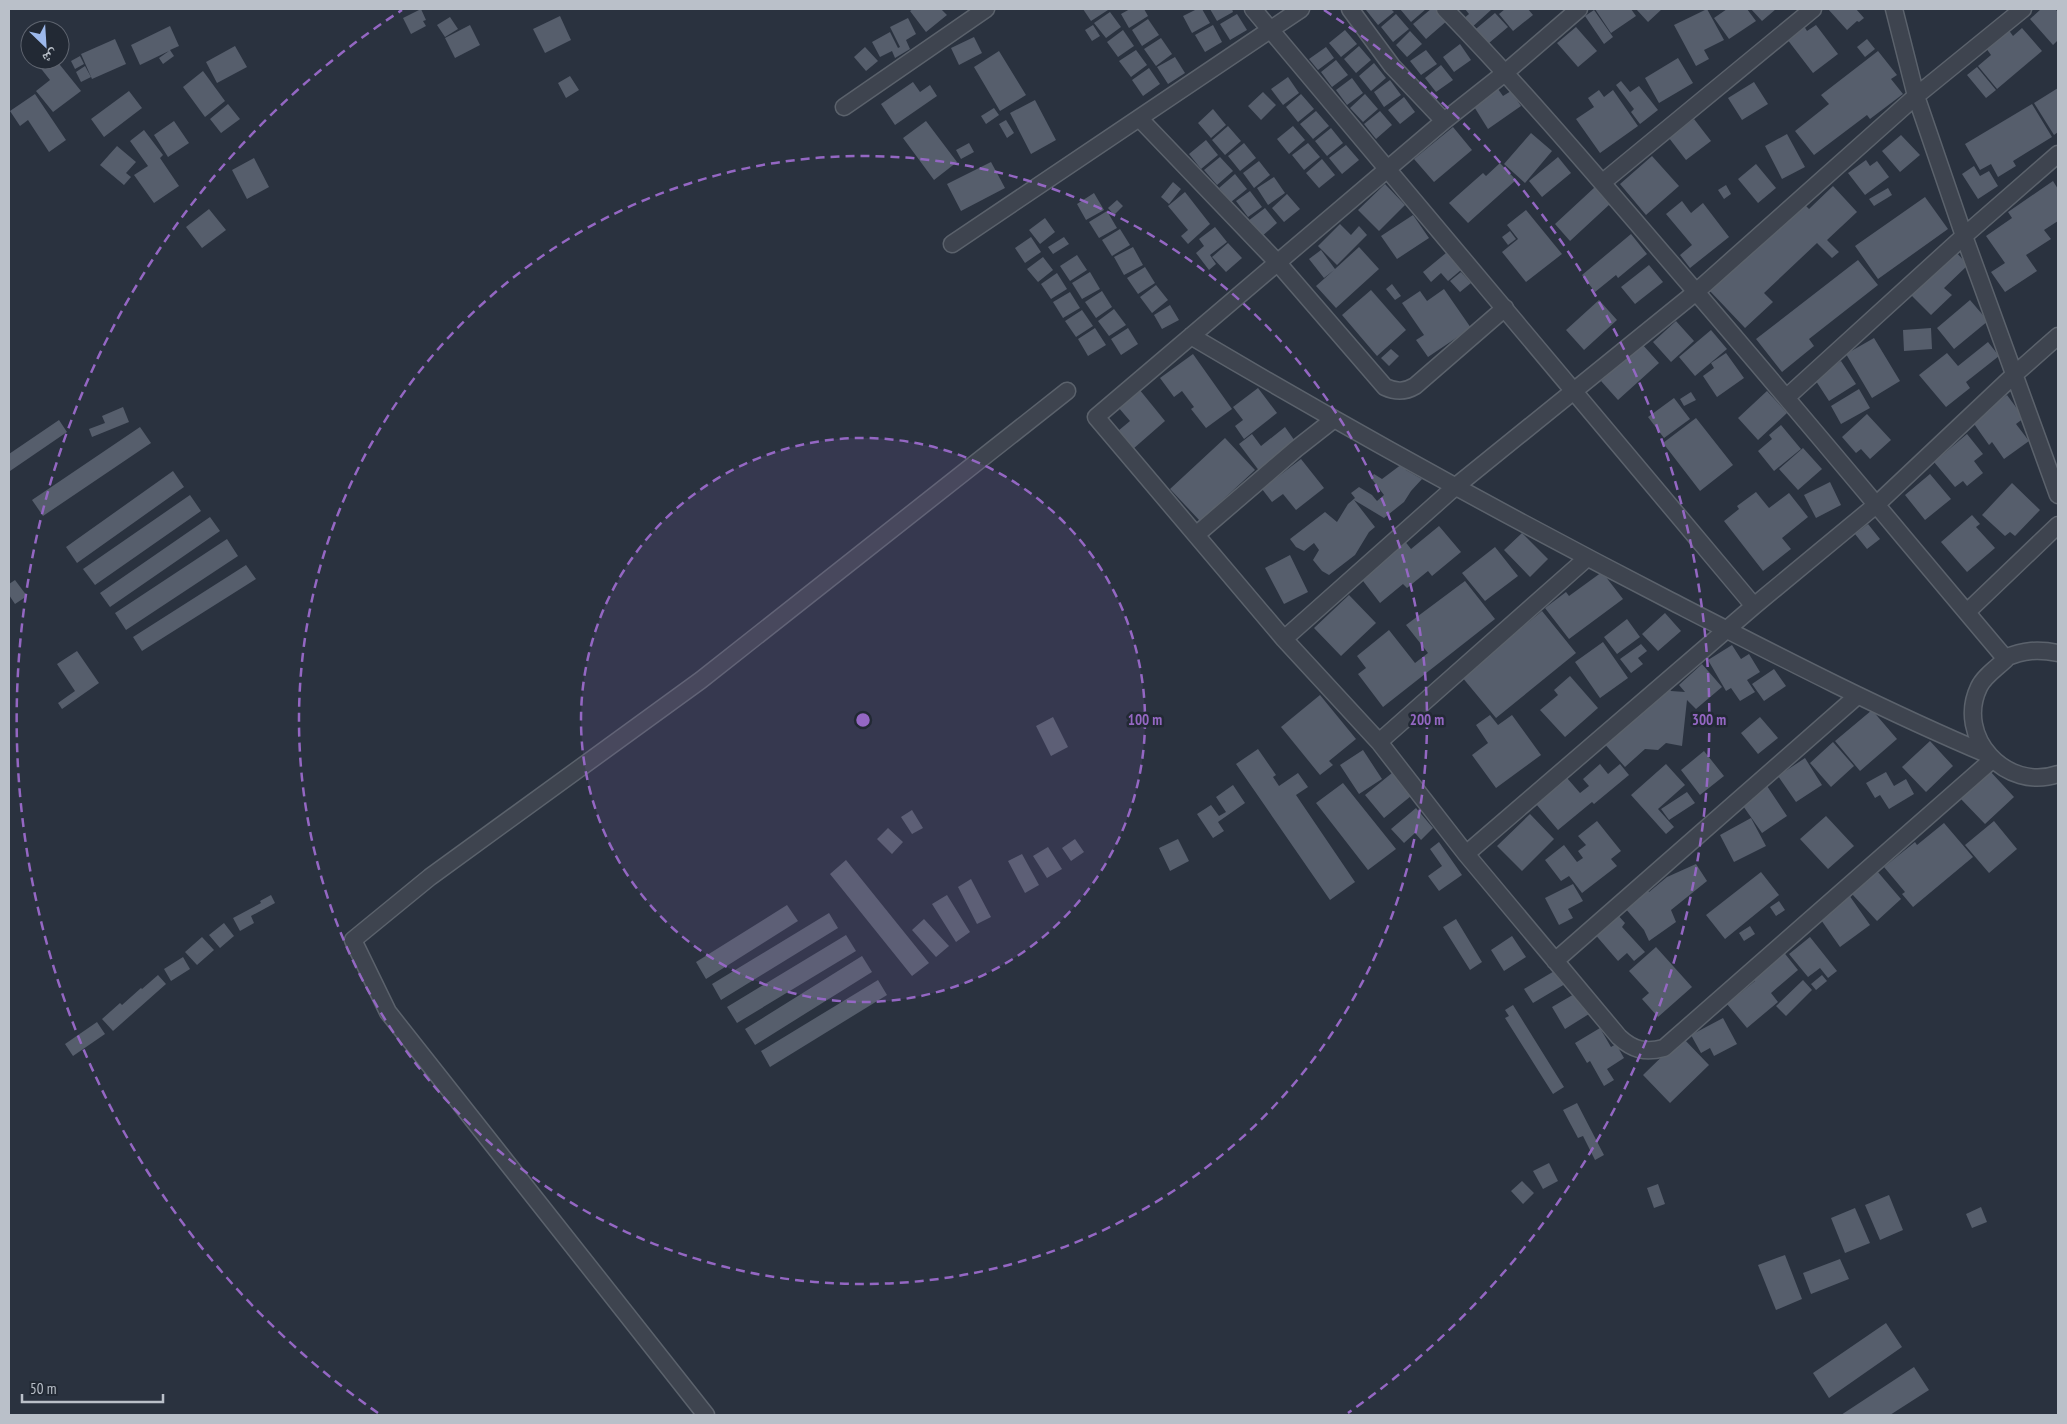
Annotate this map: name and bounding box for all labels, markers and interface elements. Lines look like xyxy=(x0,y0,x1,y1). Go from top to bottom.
north arrow xyxy=(20,20,70,70)
text: ش xyxy=(40,45,61,68)
text: 100 m xyxy=(1128,710,1162,729)
text: 200 m xyxy=(1410,710,1444,729)
text: 300 m xyxy=(1692,710,1726,729)
centre of rings xyxy=(854,711,872,729)
scale bar xyxy=(22,1372,164,1404)
text: 50 m xyxy=(30,1379,56,1398)

